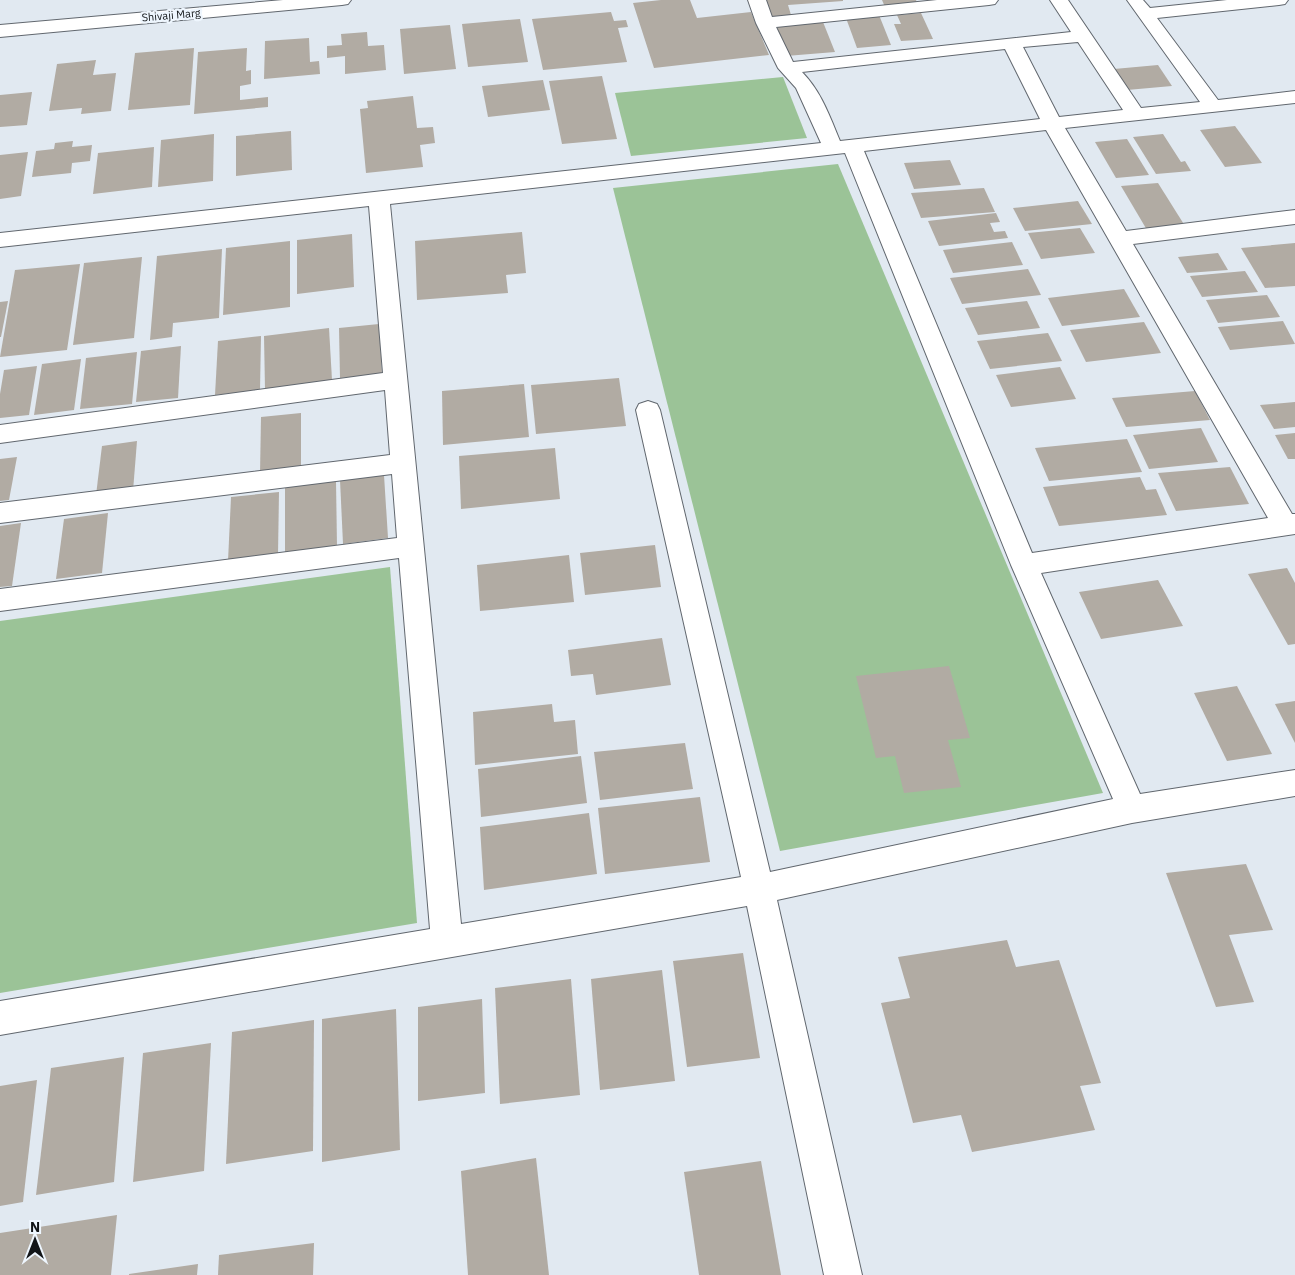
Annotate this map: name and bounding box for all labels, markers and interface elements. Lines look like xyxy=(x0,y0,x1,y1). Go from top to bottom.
street label: Shivaji Marg xyxy=(141,5,201,25)
north arrow xyxy=(10,1215,60,1265)
text: N xyxy=(30,1218,40,1236)

